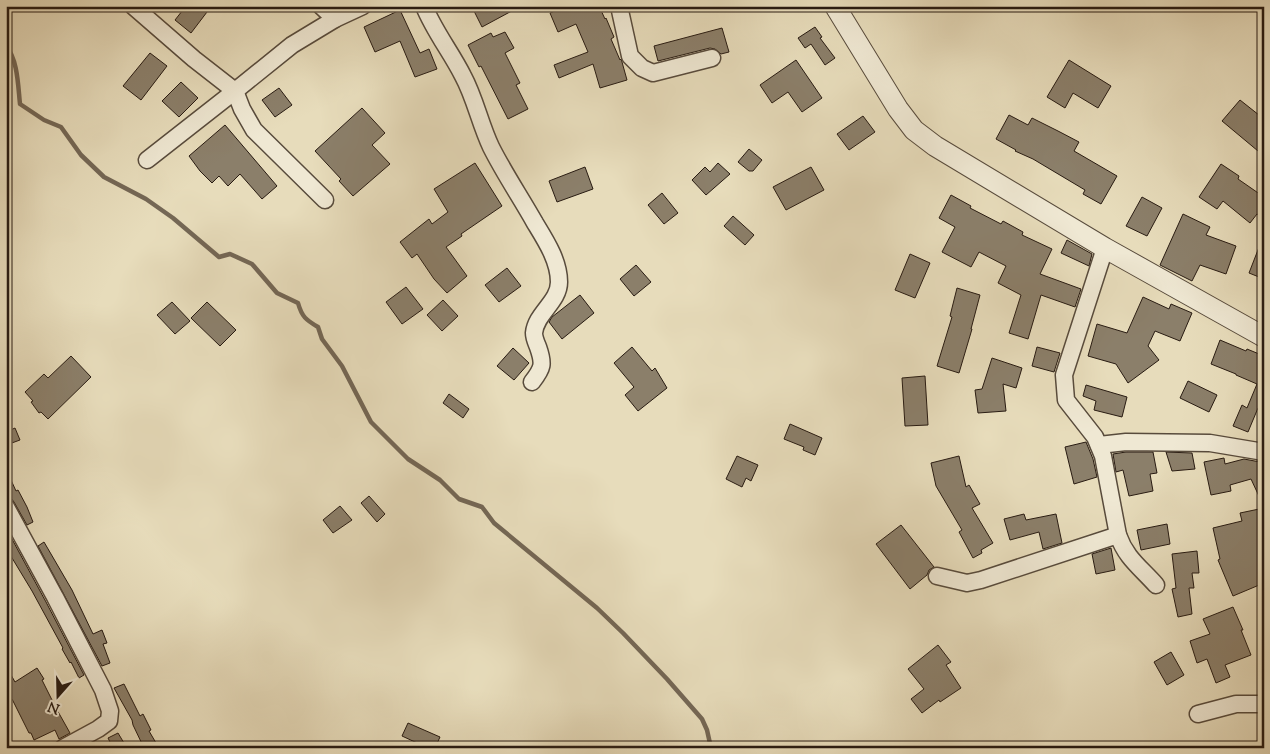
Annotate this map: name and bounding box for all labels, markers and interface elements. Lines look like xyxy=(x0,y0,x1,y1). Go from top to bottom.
north arrow xyxy=(32,672,82,722)
text: N xyxy=(46,695,63,718)

